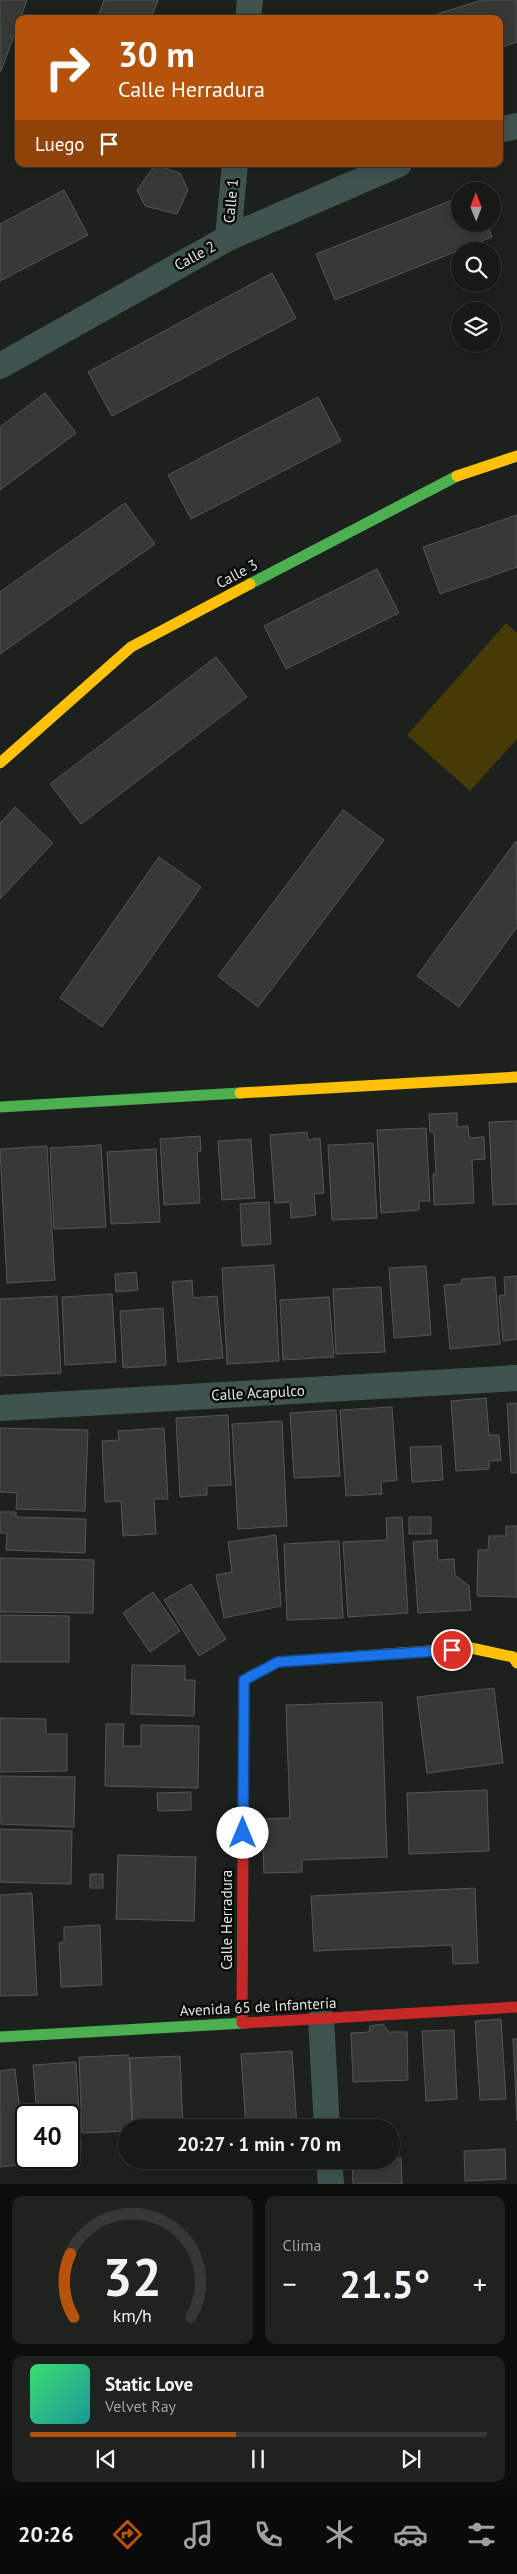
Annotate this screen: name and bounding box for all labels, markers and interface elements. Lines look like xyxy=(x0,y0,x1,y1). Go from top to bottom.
text: 30 m xyxy=(118,31,195,77)
icon: right xyxy=(35,35,100,100)
text: Calle Herradura xyxy=(118,75,265,103)
icon: arrive xyxy=(95,130,123,158)
text: Luego xyxy=(35,132,85,156)
street label: Calle 1 xyxy=(219,178,242,224)
north arrow xyxy=(451,182,501,232)
map controls xyxy=(451,182,501,352)
street label: Calle 2 xyxy=(171,237,219,275)
button: search xyxy=(451,242,501,292)
button: layers xyxy=(451,302,501,352)
street label: Calle 3 xyxy=(213,555,261,592)
street label: Calle Acapulco xyxy=(211,1381,305,1404)
pin xyxy=(431,1629,473,1671)
icon: arrive xyxy=(438,1636,466,1664)
position arrow xyxy=(216,1806,268,1858)
street label: Calle Herradura xyxy=(217,1870,236,1970)
street label: Avenida 65 de Infantería xyxy=(179,1993,337,2020)
speed limit sign: 40 xyxy=(15,2104,80,2169)
text: 20:27 · 1 min · 70 m xyxy=(177,2132,341,2156)
text: Clima xyxy=(283,2235,322,2255)
text: 32 xyxy=(103,2243,162,2310)
text: 21.5° xyxy=(339,2259,430,2308)
text: − xyxy=(283,2265,297,2302)
text: + xyxy=(473,2265,487,2302)
text: km/h xyxy=(113,2304,152,2327)
text: Static Love xyxy=(105,2372,193,2396)
text: Velvet Ray xyxy=(105,2396,176,2416)
icon: previous xyxy=(92,2445,120,2473)
icon: pause xyxy=(244,2445,272,2473)
icon: next xyxy=(397,2445,425,2473)
icon: directions xyxy=(110,2517,145,2552)
icon: music xyxy=(181,2517,216,2552)
icon: phone xyxy=(251,2517,286,2552)
icon: climate xyxy=(322,2517,357,2552)
icon: car xyxy=(393,2517,428,2552)
icon: filters xyxy=(464,2517,499,2552)
text: 20:26 xyxy=(18,2520,74,2548)

